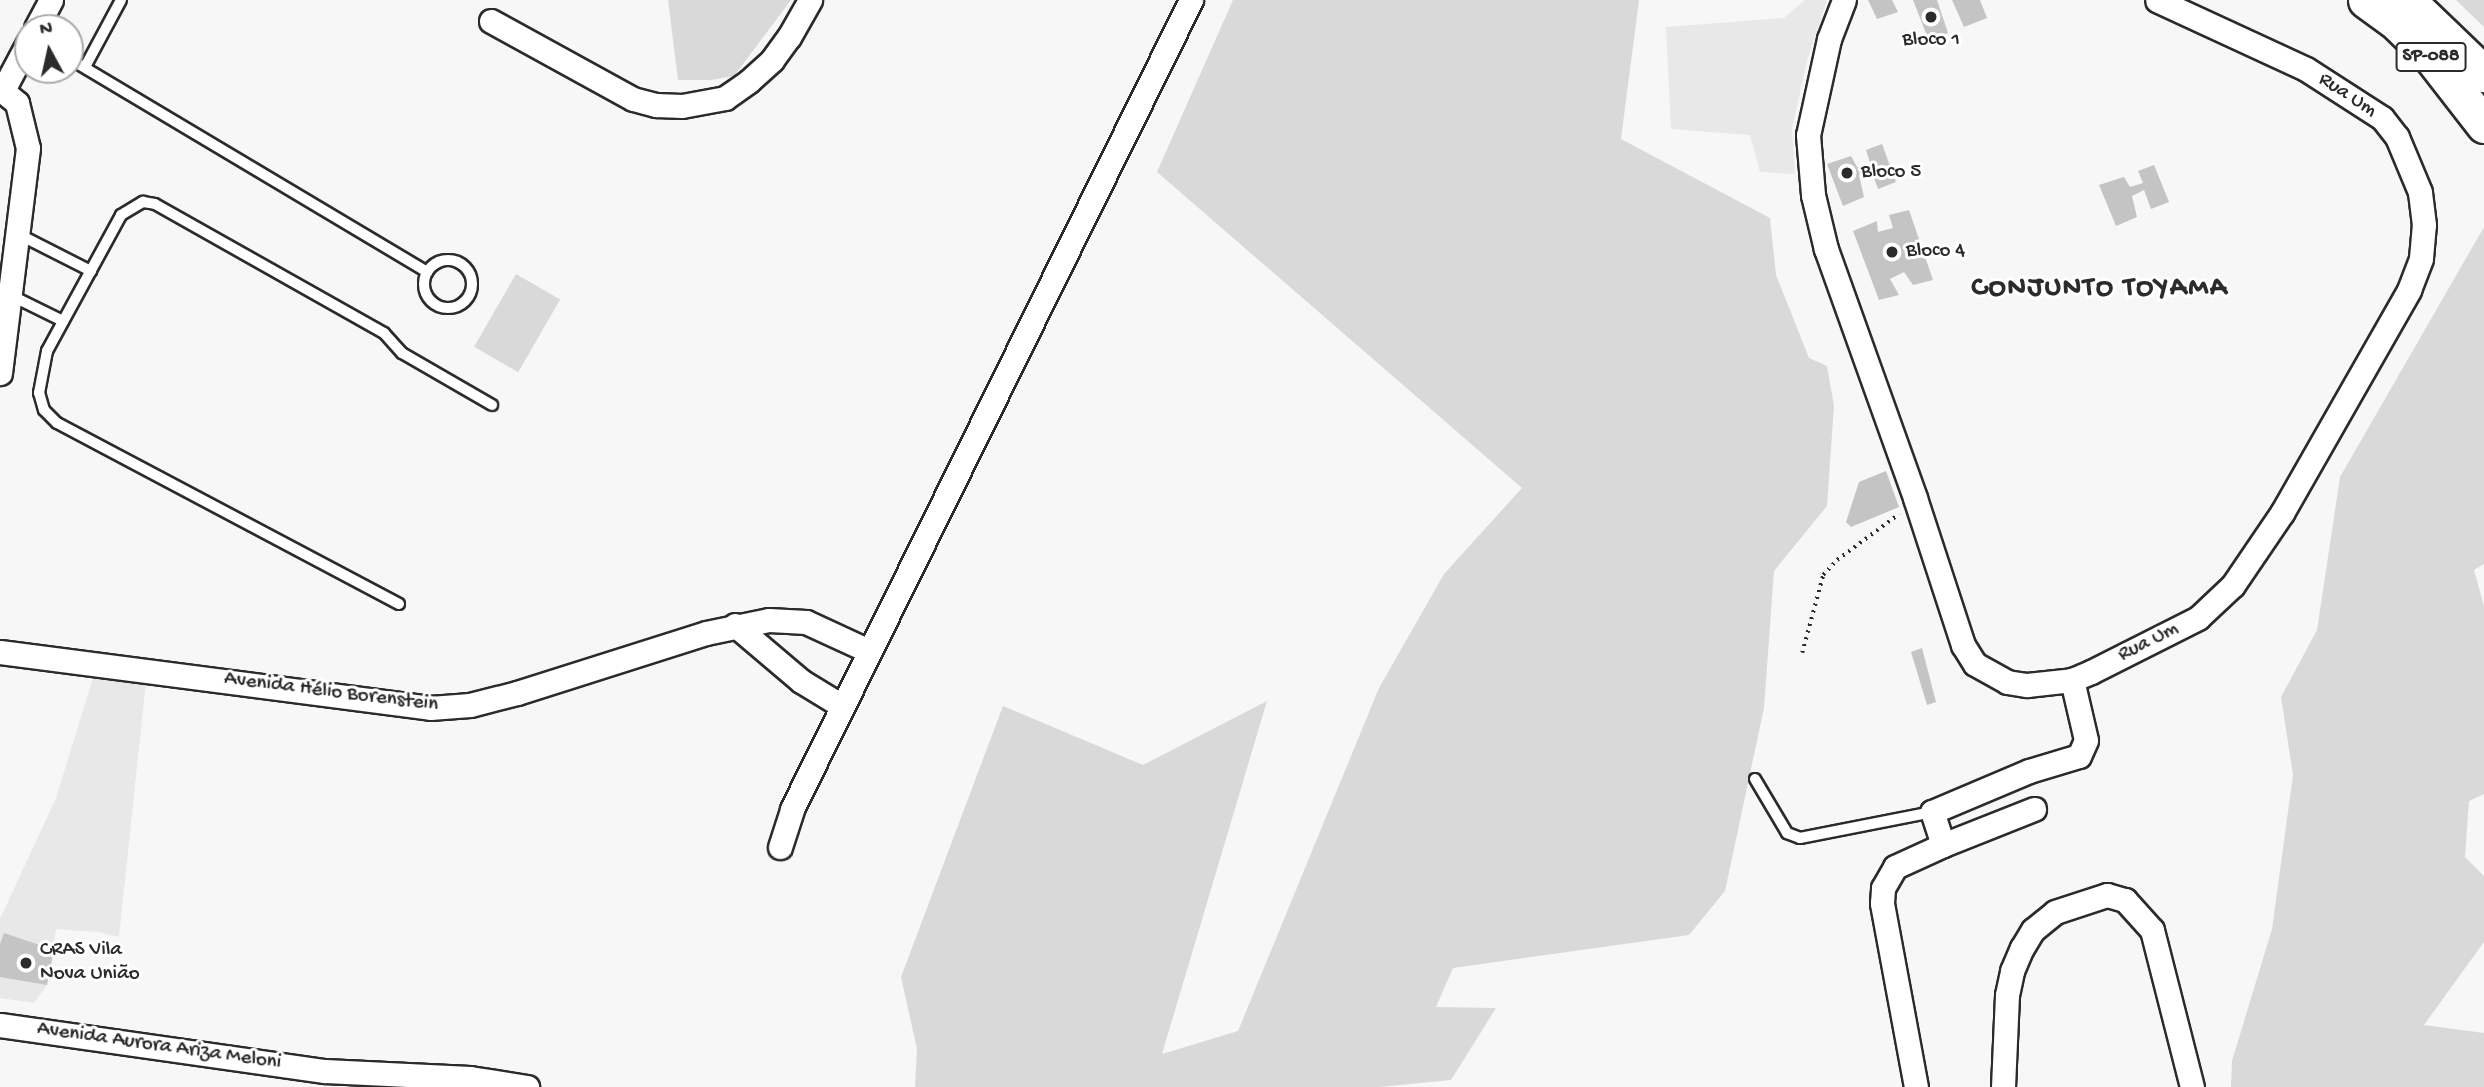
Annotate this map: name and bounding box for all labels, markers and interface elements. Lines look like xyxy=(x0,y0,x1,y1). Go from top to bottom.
marker: Bloco 1 xyxy=(1923,9,1939,25)
north arrow xyxy=(14,14,84,84)
text: N xyxy=(39,17,54,42)
place label: Bloco 1 xyxy=(1902,28,1960,54)
road number: SP-088 xyxy=(2394,41,2468,72)
street label: Rua Um xyxy=(2313,68,2381,124)
place label: Bloco 5 xyxy=(1861,160,1921,186)
marker: Bloco 5 xyxy=(1839,165,1855,181)
place label: Bloco 4 xyxy=(1906,239,1965,265)
marker: Bloco 4 xyxy=(1884,244,1900,260)
district label: CONJUNTO TOYAMA xyxy=(1973,272,2227,306)
street label: Rua Um xyxy=(2115,617,2183,669)
street label: Avenida Hélio Borenstein xyxy=(223,667,439,719)
place label: CRAS Vila Nova União xyxy=(40,938,140,988)
marker: CRAS Vila Nova União xyxy=(18,955,34,971)
street label: Avenida Aurora Ariza Meloni xyxy=(35,1017,283,1077)

